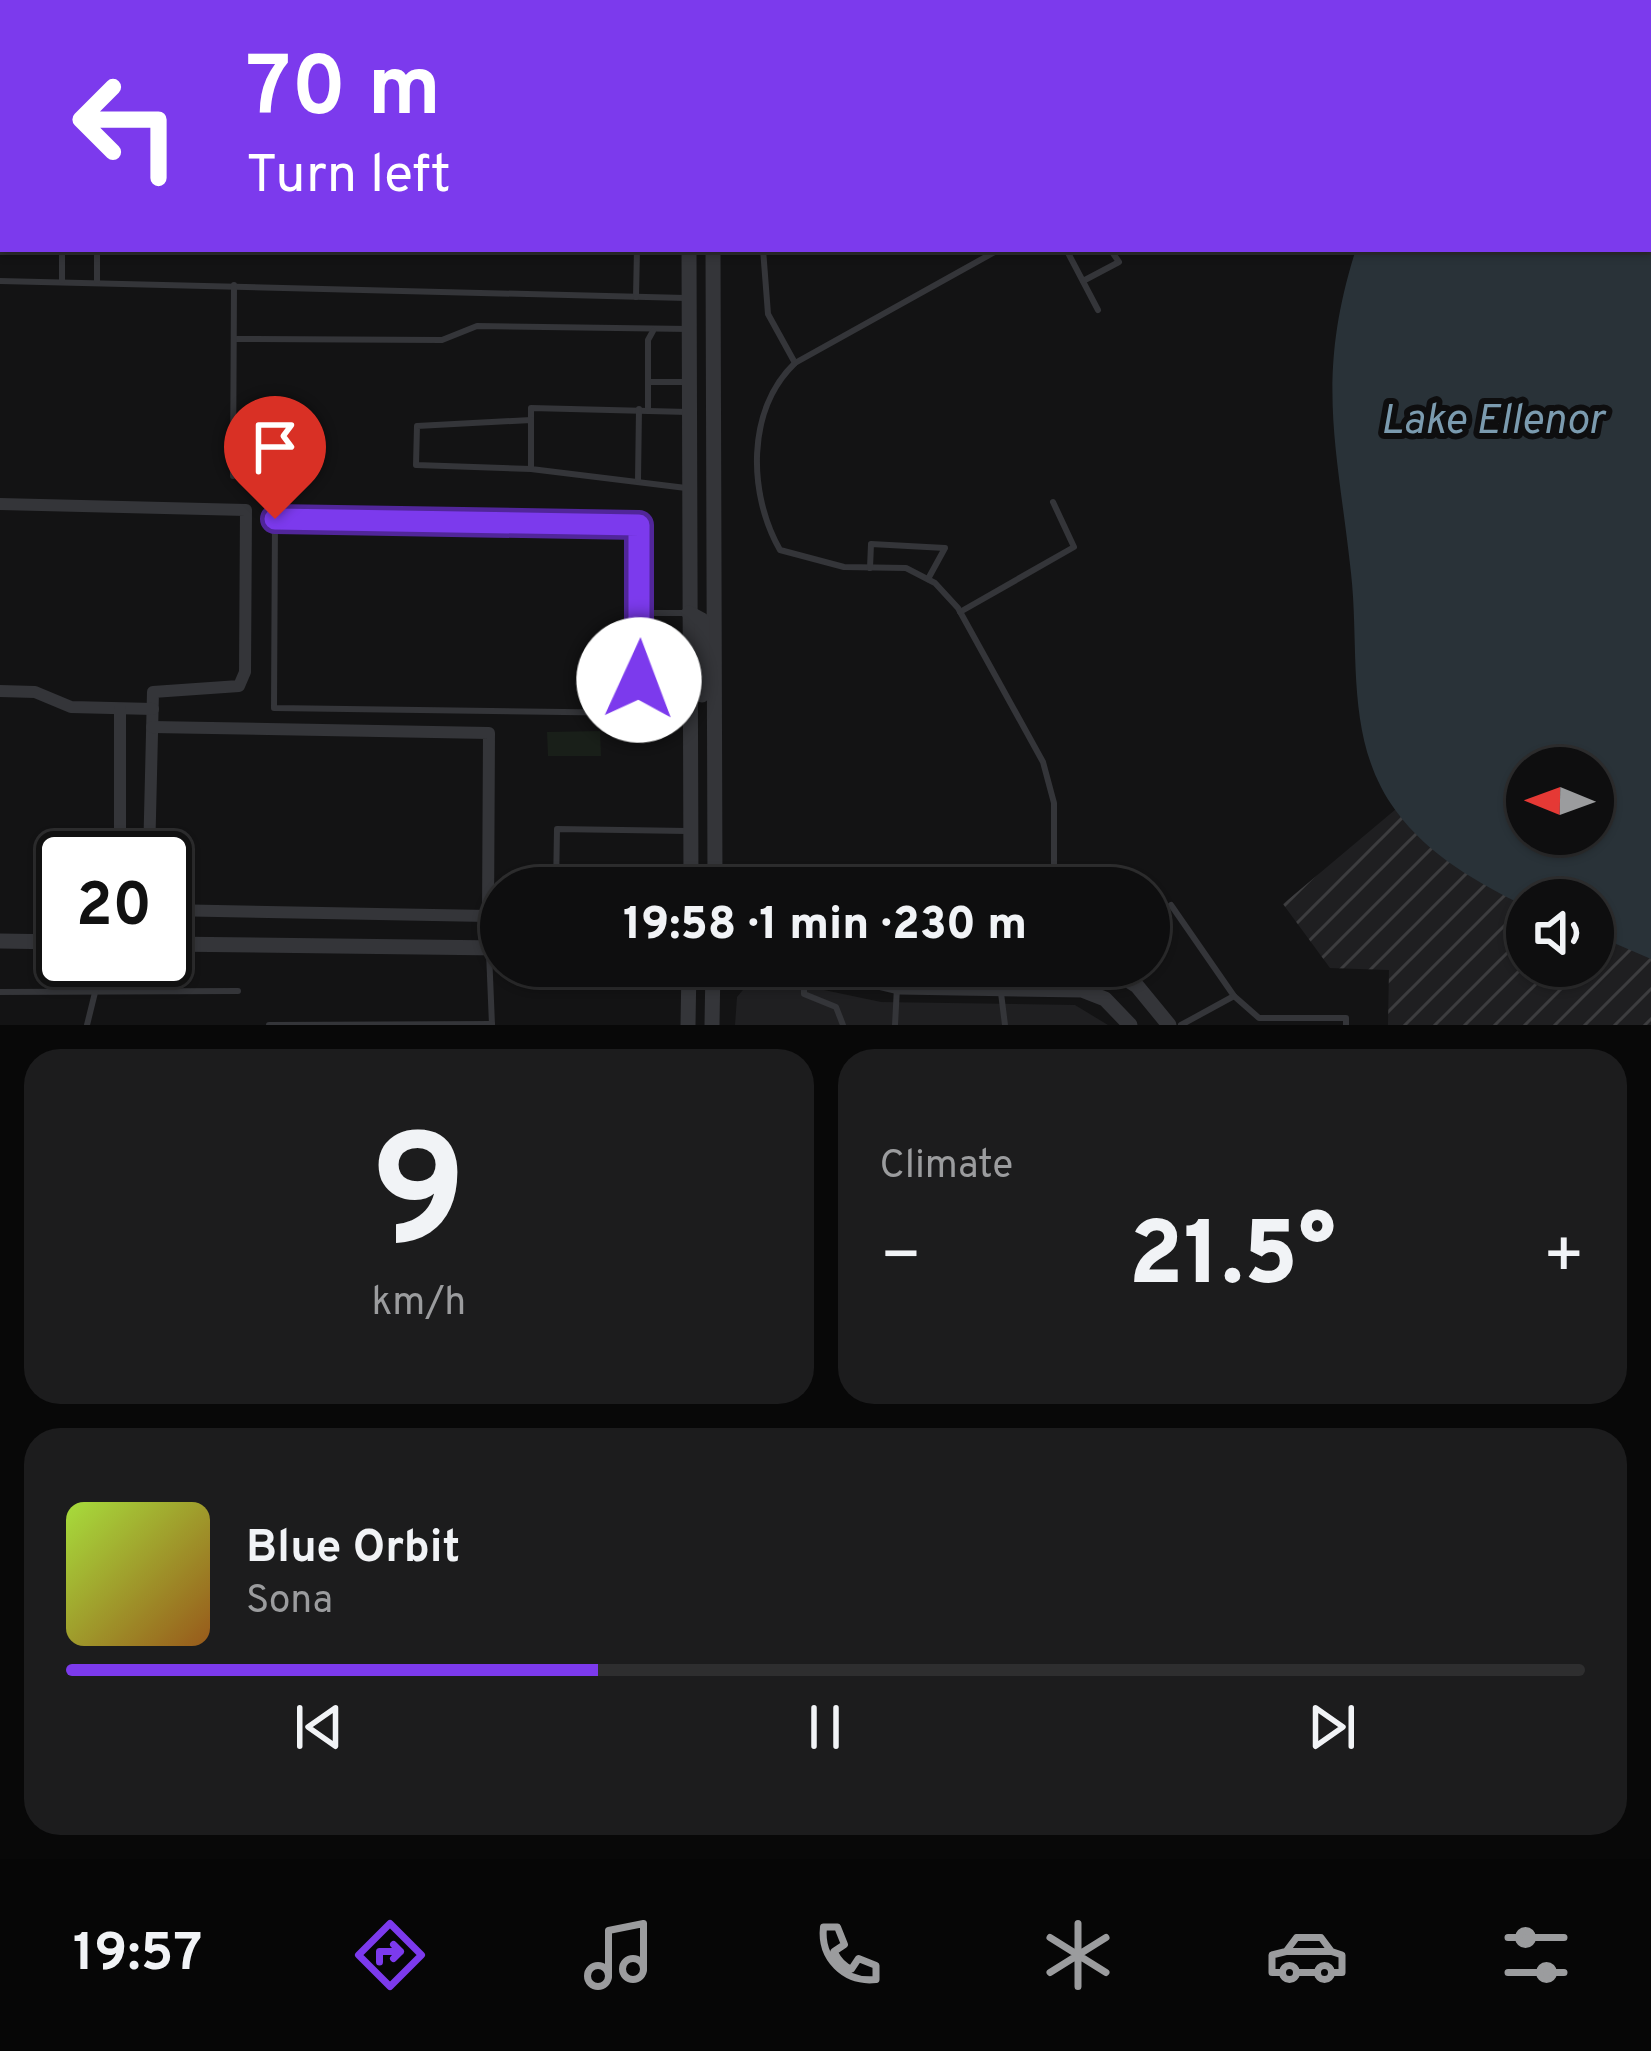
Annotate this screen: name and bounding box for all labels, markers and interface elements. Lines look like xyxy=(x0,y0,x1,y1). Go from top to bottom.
text: 70 m xyxy=(246,39,441,145)
icon: left xyxy=(48,48,204,204)
text: Turn left xyxy=(246,143,451,212)
pin xyxy=(224,396,326,519)
water label: Lake Ellenor xyxy=(1380,396,1607,449)
icon: arrive xyxy=(242,414,308,480)
position arrow xyxy=(576,617,702,743)
north arrow xyxy=(1506,747,1614,855)
map controls xyxy=(1506,747,1614,987)
speed limit sign: 20 xyxy=(36,831,192,987)
button: sound xyxy=(1506,879,1614,987)
text: 19:58 · 1 min · 230 m xyxy=(623,898,1027,955)
text: 9 xyxy=(371,1103,467,1301)
text: Climate xyxy=(880,1143,1013,1192)
text: 21.5° xyxy=(1129,1203,1336,1316)
text: − xyxy=(880,1218,922,1301)
text: + xyxy=(1542,1218,1585,1301)
text: km/h xyxy=(371,1280,466,1329)
text: Blue Orbit xyxy=(246,1521,460,1578)
text: Sona xyxy=(246,1578,333,1627)
icon: previous xyxy=(286,1694,352,1760)
icon: pause xyxy=(792,1694,858,1760)
icon: next xyxy=(1299,1694,1365,1760)
icon: directions xyxy=(348,1913,432,1997)
icon: music xyxy=(577,1913,661,1997)
icon: phone xyxy=(806,1913,890,1997)
icon: climate xyxy=(1036,1913,1120,1997)
icon: car xyxy=(1265,1913,1349,1997)
icon: filters xyxy=(1494,1913,1578,1997)
text: 19:57 xyxy=(73,1921,203,1990)

